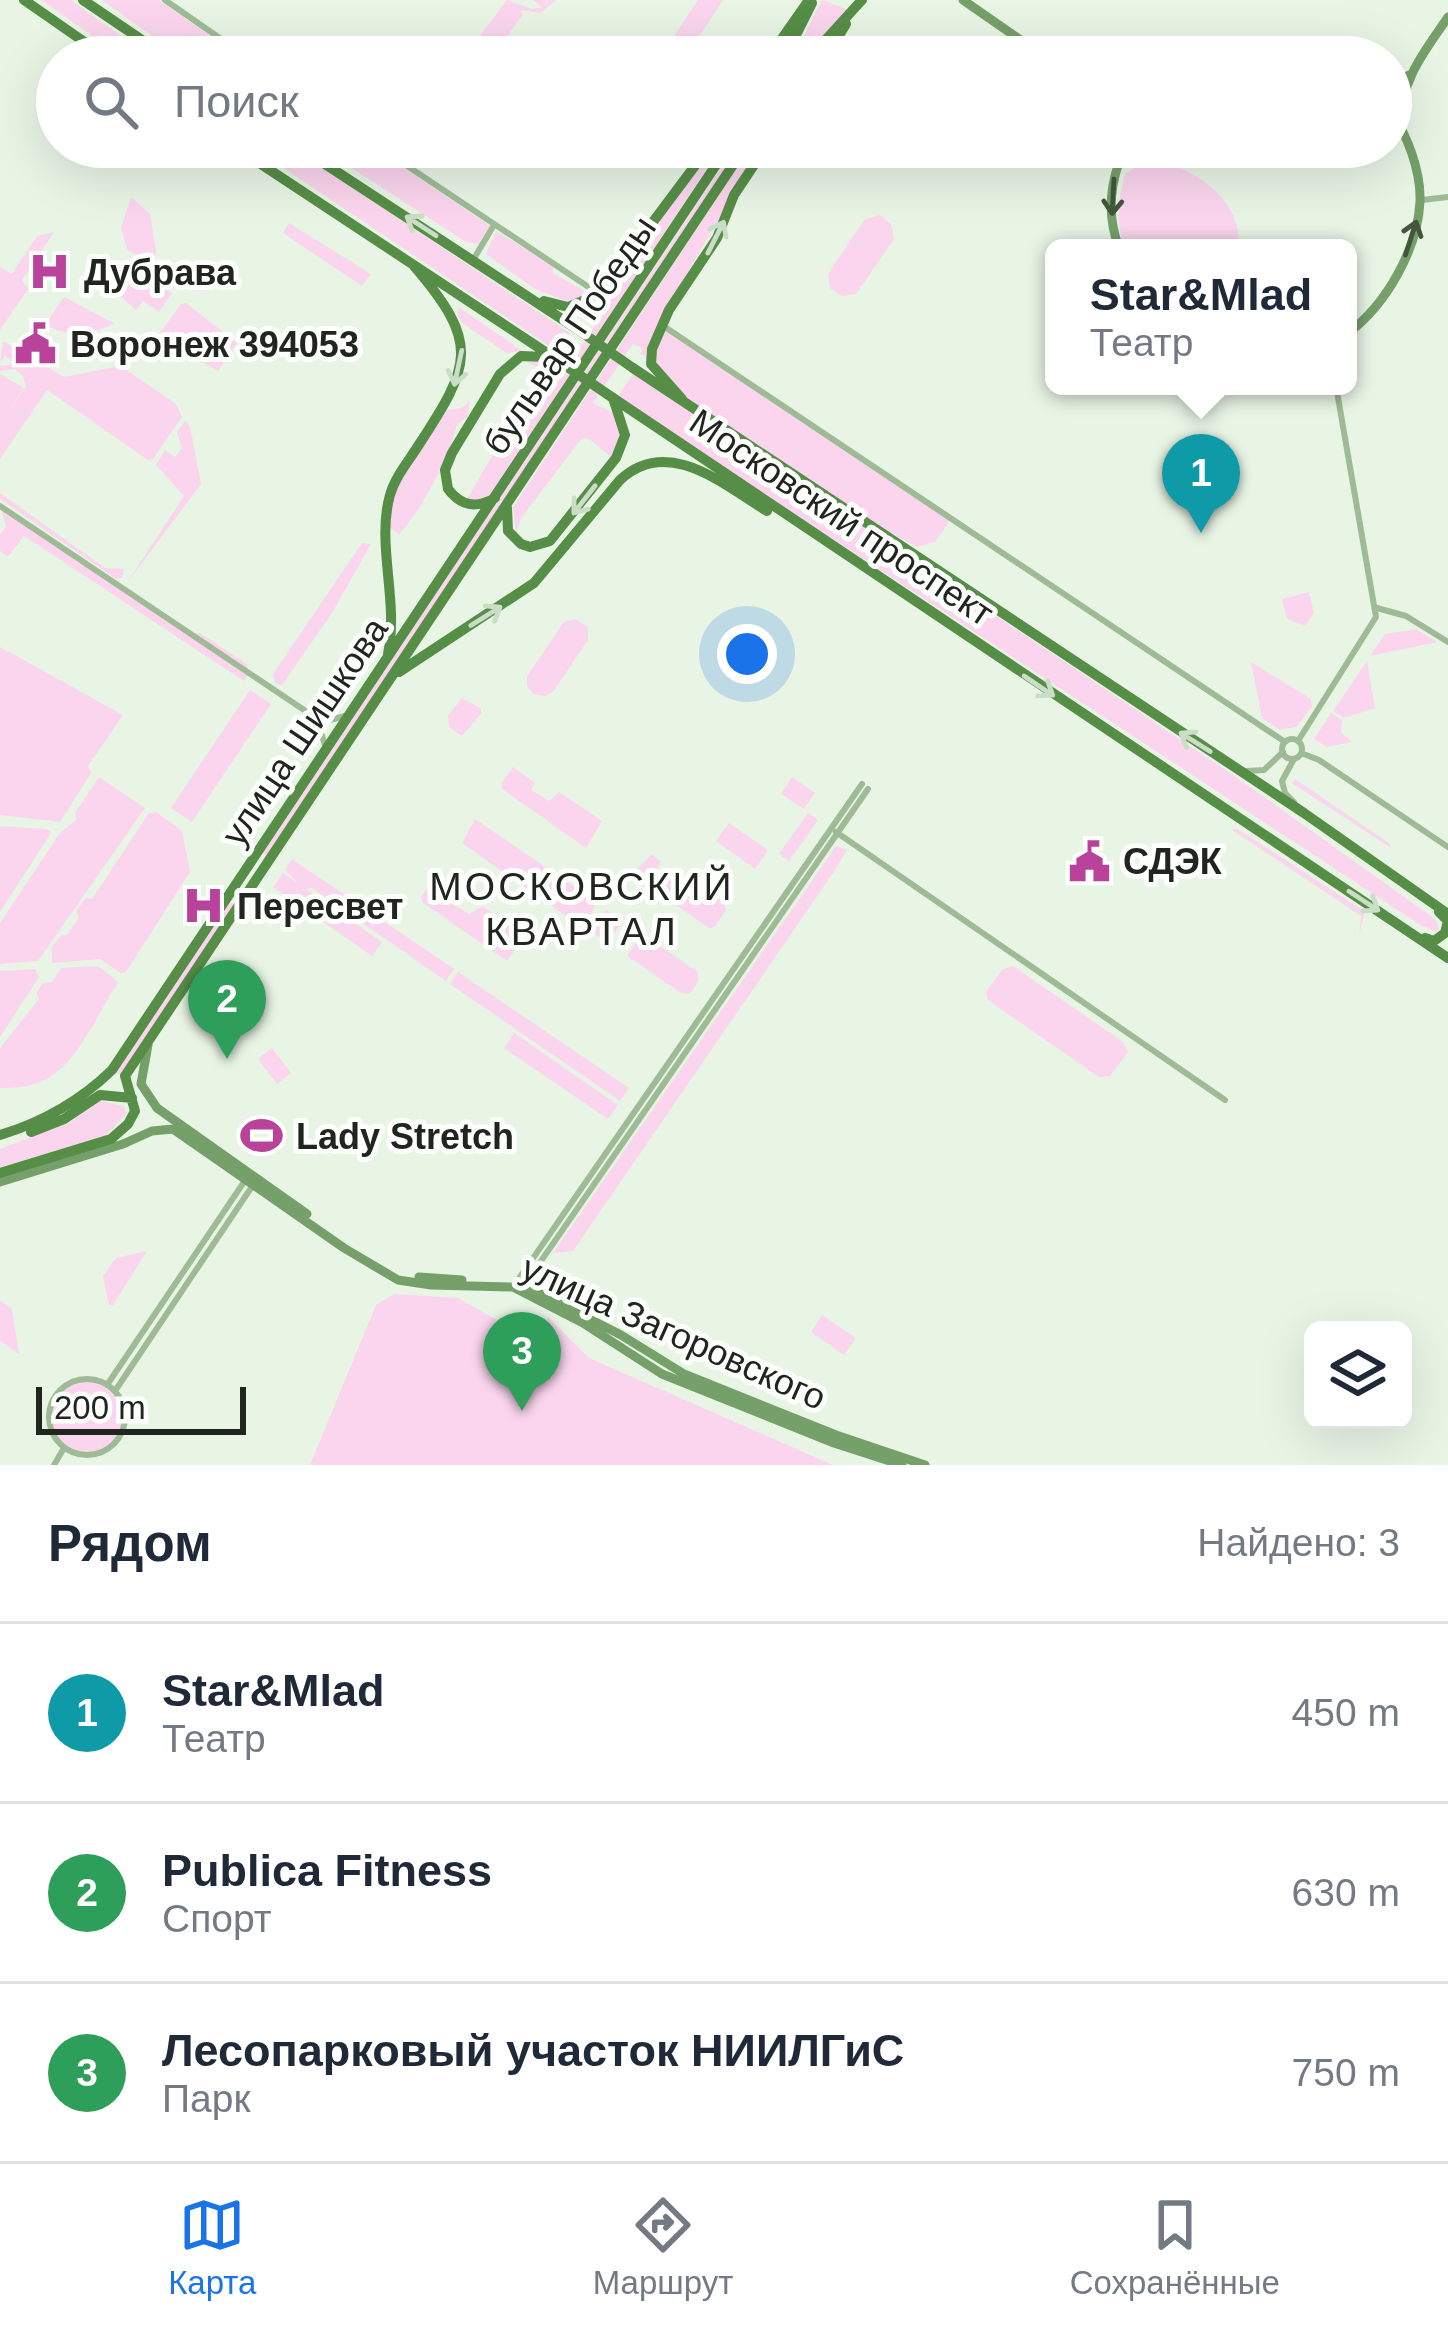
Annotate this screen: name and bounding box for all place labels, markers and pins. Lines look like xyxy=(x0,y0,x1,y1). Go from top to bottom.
hospital icon: Дубрава xyxy=(27,249,73,295)
place label: Дубрава xyxy=(84,252,237,293)
public building icon: Воронеж 394053 xyxy=(13,321,59,367)
place label: Воронеж 394053 xyxy=(70,324,359,365)
pin: 1 xyxy=(1162,434,1240,533)
public building icon: СДЭК xyxy=(1066,838,1112,884)
place label: СДЭК xyxy=(1123,841,1223,882)
hospital icon: Пересвет xyxy=(180,883,226,929)
place label: Пересвет xyxy=(237,886,403,927)
pin: 2 xyxy=(188,960,266,1059)
sports icon: Lady Stretch xyxy=(239,1113,285,1159)
place label: Lady Stretch xyxy=(296,1116,514,1157)
pin: 3 xyxy=(483,1312,561,1411)

